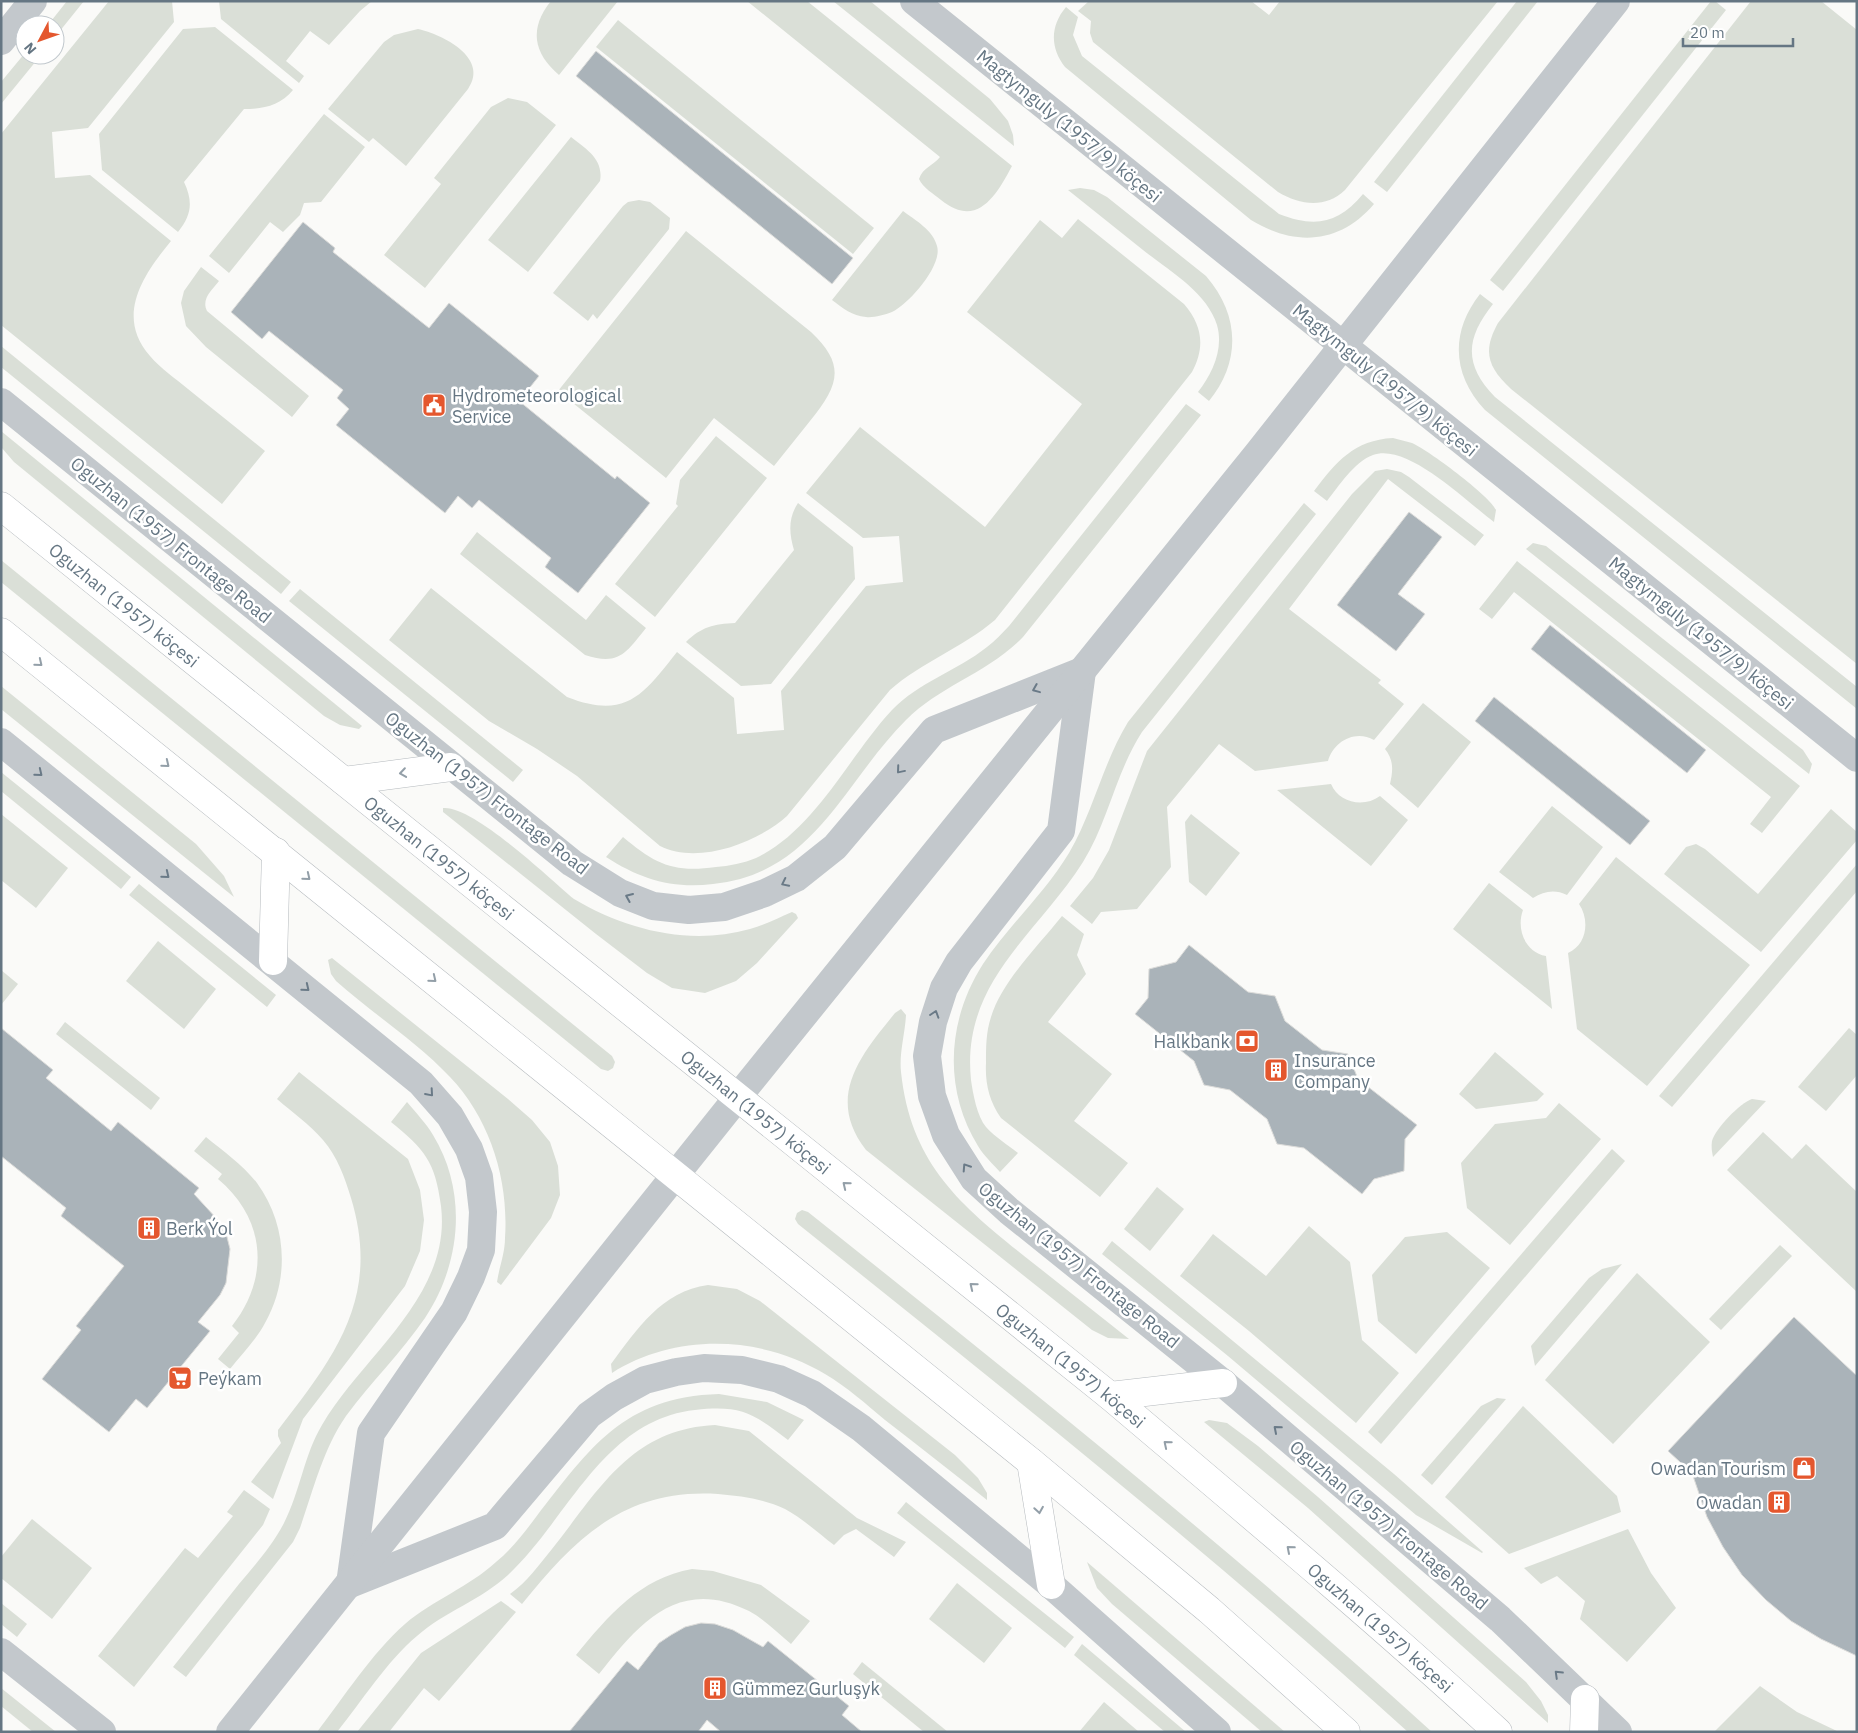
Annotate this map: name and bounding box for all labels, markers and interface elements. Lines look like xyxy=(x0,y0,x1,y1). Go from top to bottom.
north arrow xyxy=(15,15,65,65)
scale bar xyxy=(1683,15,1793,47)
text: 20 m xyxy=(1690,23,1725,42)
text: N xyxy=(20,39,40,58)
street label: Magtymguly (1957/9) köçesi xyxy=(972,44,1166,208)
street label: Magtymguly (1957/9) köçesi xyxy=(1288,298,1482,462)
place label: Hydrometeorological Service xyxy=(452,384,622,428)
public building icon: Hydrometeorological Service xyxy=(421,392,447,418)
street label: Oguzhan (1957) Frontage Road xyxy=(66,452,276,628)
street label: Oguzhan (1957) köçesi xyxy=(44,538,204,672)
street label: Magtymguly (1957/9) köçesi xyxy=(1604,551,1798,715)
one-way arrow xyxy=(33,657,42,665)
one-way arrow xyxy=(1032,683,1041,693)
street label: Oguzhan (1957) Frontage Road xyxy=(381,706,593,880)
one-way arrow xyxy=(160,759,169,767)
one-way arrow xyxy=(897,764,906,773)
one-way arrow xyxy=(33,767,42,775)
one-way arrow xyxy=(399,767,407,778)
street label: Oguzhan (1957) köçesi xyxy=(360,791,519,925)
one-way arrow xyxy=(160,869,169,878)
one-way arrow xyxy=(301,872,310,881)
one-way arrow xyxy=(781,877,790,887)
one-way arrow xyxy=(625,892,634,903)
one-way arrow xyxy=(427,974,436,982)
one-way arrow xyxy=(300,982,309,991)
one-way arrow xyxy=(930,1010,940,1019)
bank icon: Halkbank xyxy=(1234,1028,1260,1054)
place label: Halkbank xyxy=(1154,1030,1231,1053)
street label: Oguzhan (1957) köçesi xyxy=(676,1045,836,1179)
place label: Insurance Company xyxy=(1294,1049,1376,1093)
building icon: Insurance Company xyxy=(1263,1057,1289,1083)
one-way arrow xyxy=(424,1087,433,1096)
one-way arrow xyxy=(963,1163,972,1172)
street label: Oguzhan (1957) Frontage Road xyxy=(974,1177,1184,1353)
one-way arrow xyxy=(843,1182,852,1190)
building icon: Berk Ýol xyxy=(136,1215,162,1241)
place label: Berk Ýol xyxy=(166,1217,233,1240)
one-way arrow xyxy=(969,1283,978,1292)
street label: Oguzhan (1957) köçesi xyxy=(991,1298,1150,1433)
supermarket icon: Peýkam xyxy=(167,1365,193,1391)
place label: Peýkam xyxy=(198,1367,262,1390)
one-way arrow xyxy=(1273,1426,1282,1435)
street label: Oguzhan (1957) Frontage Road xyxy=(1285,1435,1493,1615)
one-way arrow xyxy=(1163,1440,1172,1449)
shop icon: Owadan Tourism xyxy=(1791,1455,1817,1481)
place label: Owadan Tourism xyxy=(1650,1457,1786,1480)
building icon: Owadan xyxy=(1766,1489,1792,1515)
place label: Owadan xyxy=(1696,1491,1762,1514)
one-way arrow xyxy=(1033,1506,1044,1514)
one-way arrow xyxy=(1287,1546,1296,1555)
street label: Oguzhan (1957) köçesi xyxy=(1303,1557,1458,1697)
one-way arrow xyxy=(1554,1671,1563,1680)
building icon: Gümmez Gurluşyk xyxy=(702,1675,728,1701)
place label: Gümmez Gurluşyk xyxy=(732,1677,880,1700)

